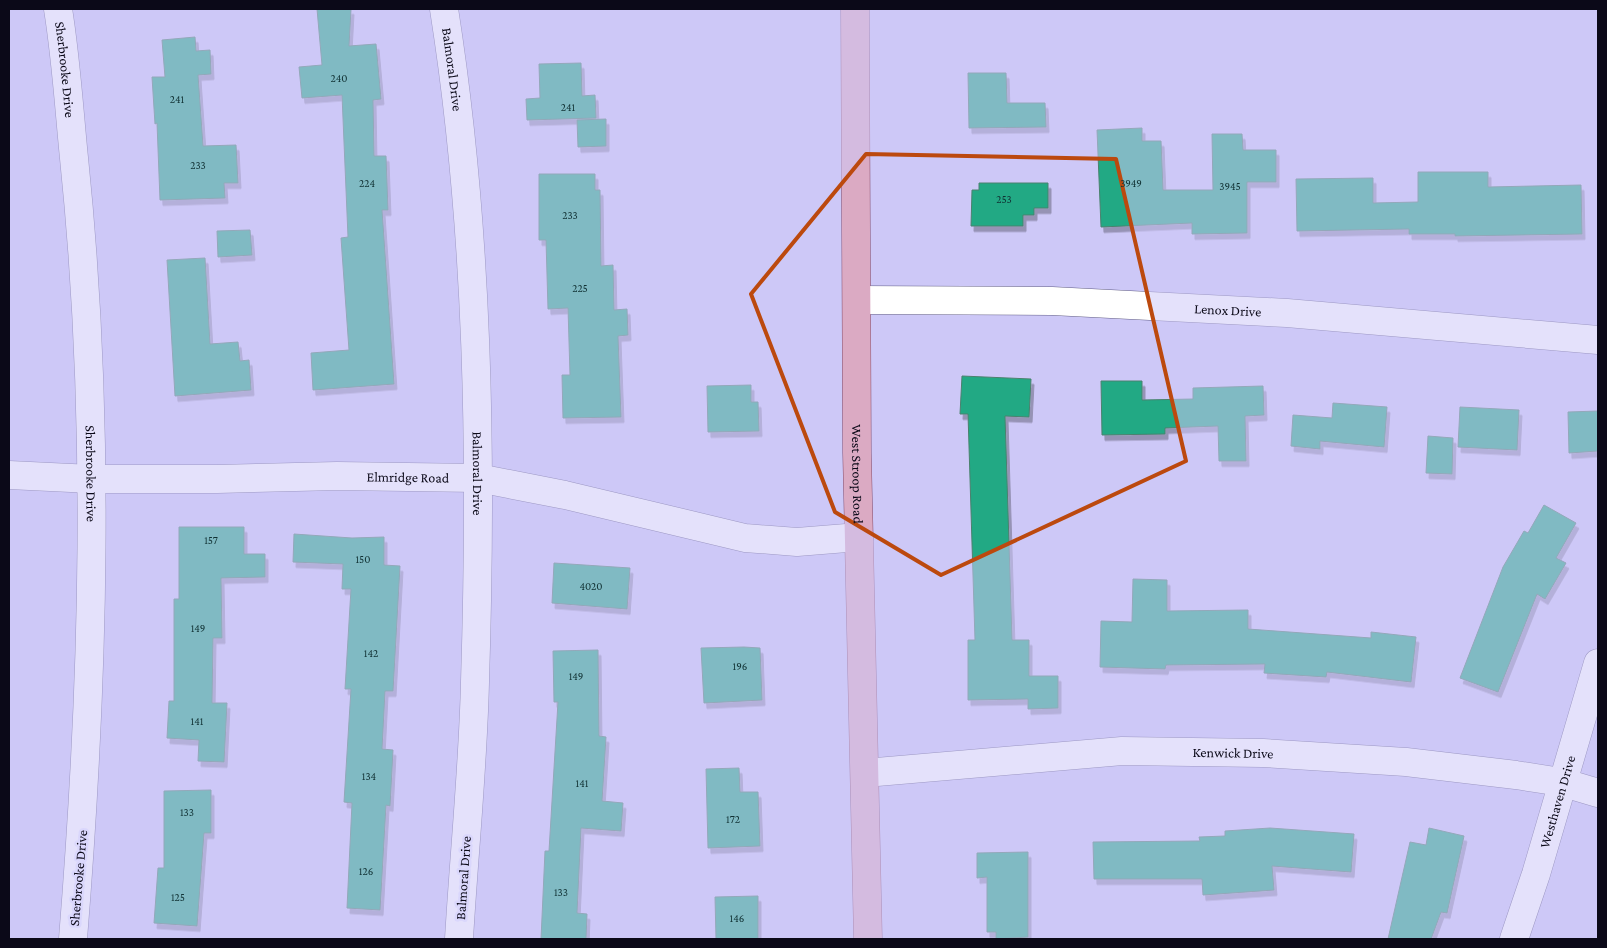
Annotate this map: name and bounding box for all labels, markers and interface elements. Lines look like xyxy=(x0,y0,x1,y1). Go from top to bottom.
street label: Sherbrooke Drive xyxy=(52,20,78,118)
street label: Balmoral Drive xyxy=(439,27,466,112)
house number: 240 xyxy=(330,72,348,84)
house number: 241 xyxy=(170,93,185,105)
house number: 241 xyxy=(561,101,576,113)
house number: 233 xyxy=(190,159,206,171)
house number: 224 xyxy=(359,177,375,189)
house number: 3949 xyxy=(1120,177,1142,189)
house number: 3945 xyxy=(1219,180,1241,192)
house number: 253 xyxy=(996,193,1012,205)
house number: 233 xyxy=(562,209,578,221)
house number: 225 xyxy=(572,282,588,294)
street label: Lenox Drive xyxy=(1194,300,1262,320)
street label: West Stroop Road xyxy=(849,424,867,524)
street label: Sherbrooke Drive xyxy=(83,425,100,522)
street label: Balmoral Drive xyxy=(470,431,486,515)
street label: Elmridge Road xyxy=(367,468,450,486)
house number: 157 xyxy=(204,534,218,546)
house number: 150 xyxy=(355,553,371,565)
house number: 4020 xyxy=(579,580,603,592)
house number: 149 xyxy=(191,622,205,634)
house number: 142 xyxy=(364,647,378,659)
house number: 196 xyxy=(733,660,747,672)
house number: 149 xyxy=(569,670,583,682)
house number: 141 xyxy=(191,715,204,727)
street label: Kenwick Drive xyxy=(1192,744,1274,762)
street label: Westhaven Drive xyxy=(1536,754,1578,850)
house number: 134 xyxy=(362,770,377,782)
house number: 141 xyxy=(576,777,589,789)
house number: 133 xyxy=(180,806,194,818)
house number: 172 xyxy=(726,813,740,825)
street label: Sherbrooke Drive xyxy=(66,829,90,927)
street label: Balmoral Drive xyxy=(452,836,474,920)
house number: 126 xyxy=(359,865,373,877)
house number: 133 xyxy=(554,886,568,898)
house number: 125 xyxy=(171,891,185,903)
house number: 146 xyxy=(730,912,744,924)

